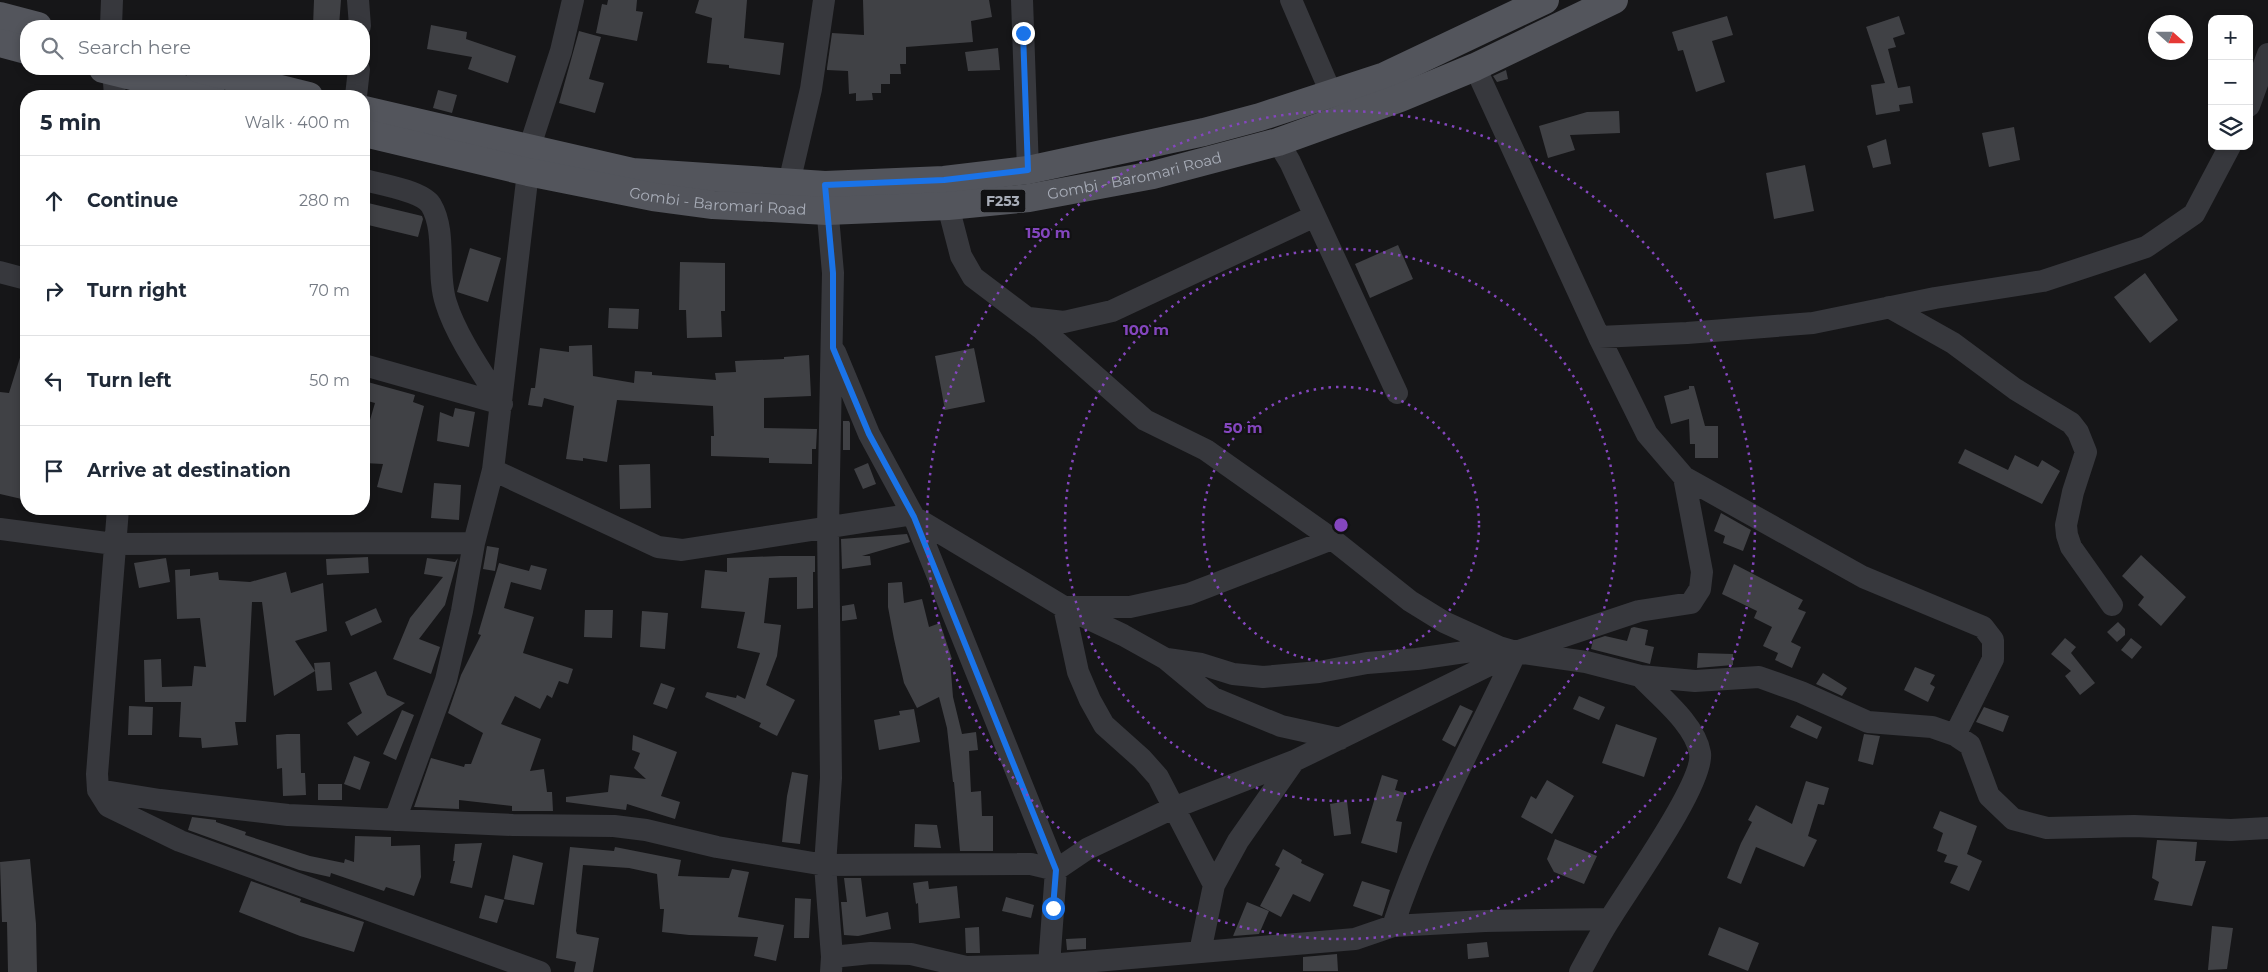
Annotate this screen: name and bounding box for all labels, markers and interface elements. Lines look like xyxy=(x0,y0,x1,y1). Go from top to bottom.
north arrow xyxy=(2148,15,2193,60)
map controls xyxy=(2208,15,2253,150)
button: + xyxy=(2208,15,2253,60)
search box xyxy=(20,20,370,75)
route end xyxy=(1012,22,1035,45)
icon: search xyxy=(38,34,66,62)
text: Search here xyxy=(78,36,191,59)
button: − xyxy=(2208,60,2253,105)
button: layers xyxy=(2208,105,2253,150)
text: 5 min xyxy=(40,110,101,135)
text: Walk · 400 m xyxy=(244,113,350,132)
street label: Gombi - Baromari Road xyxy=(1046,147,1224,203)
street label: Gombi - Baromari Road xyxy=(628,182,807,219)
icon: ahead xyxy=(40,187,68,215)
text: Continue xyxy=(87,189,178,212)
road number: F253 xyxy=(980,190,1026,212)
text: 280 m xyxy=(299,191,350,210)
text: 150 m xyxy=(1026,223,1070,242)
icon: right xyxy=(40,277,68,305)
text: Turn right xyxy=(87,279,187,302)
text: 70 m xyxy=(309,281,350,300)
text: 100 m xyxy=(1123,320,1169,339)
icon: left xyxy=(40,367,68,395)
text: Turn left xyxy=(87,369,172,392)
text: 50 m xyxy=(309,371,350,390)
text: 50 m xyxy=(1223,418,1263,437)
icon: arrive xyxy=(40,457,68,485)
text: Arrive at destination xyxy=(87,459,291,482)
centre of rings xyxy=(1332,516,1350,534)
route start xyxy=(1042,897,1065,920)

